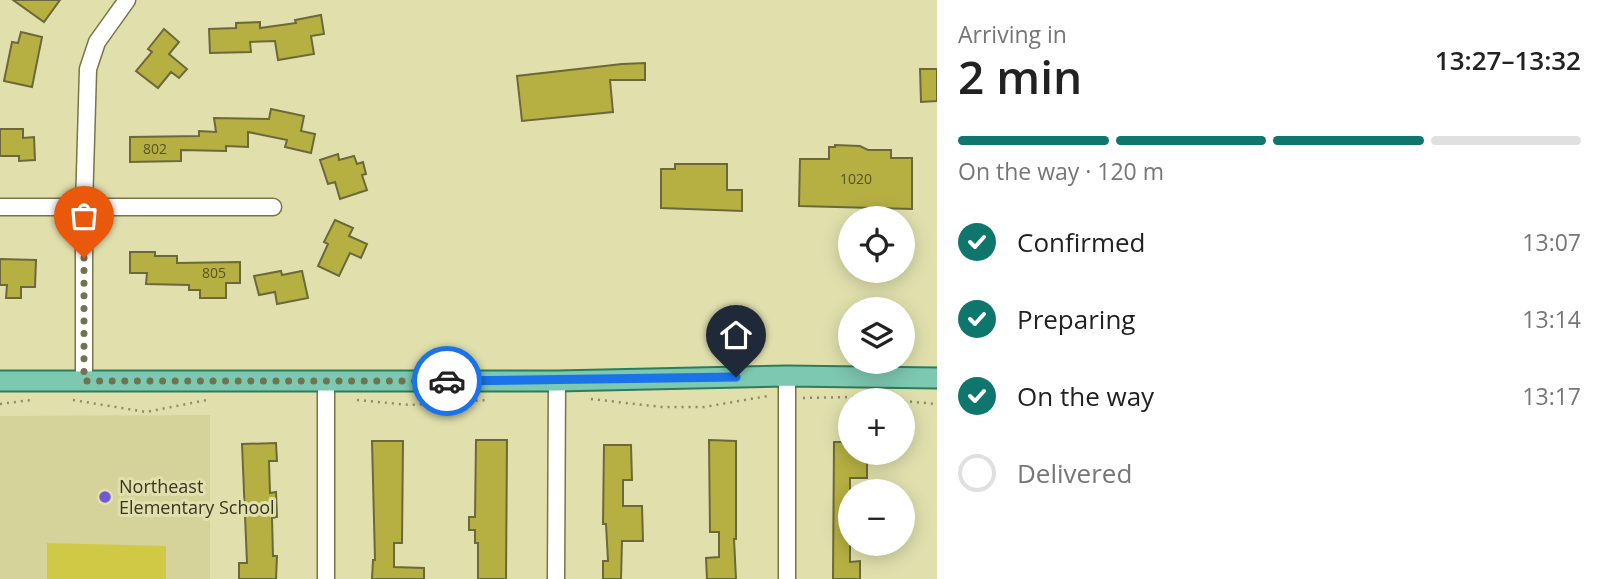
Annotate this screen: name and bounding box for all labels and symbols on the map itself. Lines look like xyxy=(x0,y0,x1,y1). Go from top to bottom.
house number: 802 xyxy=(143,139,167,158)
house number: 1020 xyxy=(840,169,872,188)
pin xyxy=(54,186,114,258)
house number: 805 xyxy=(202,263,226,282)
pin xyxy=(706,305,766,377)
courier xyxy=(412,346,482,416)
place label: Northeast Elementary School xyxy=(119,474,275,519)
marker: Northeast Elementary School xyxy=(97,489,113,505)

